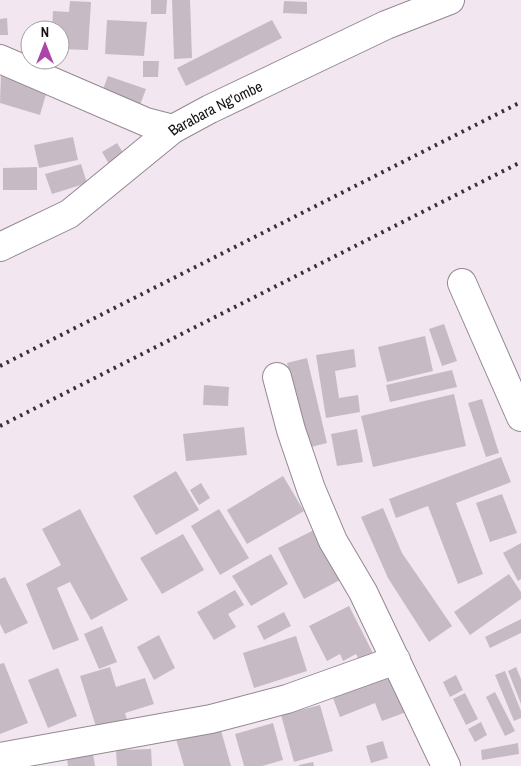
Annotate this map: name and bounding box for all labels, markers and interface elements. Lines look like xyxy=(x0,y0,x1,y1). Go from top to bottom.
north arrow xyxy=(20,20,70,70)
text: N xyxy=(41,23,49,41)
street label: Barabara Ng'ombe xyxy=(163,75,266,140)

